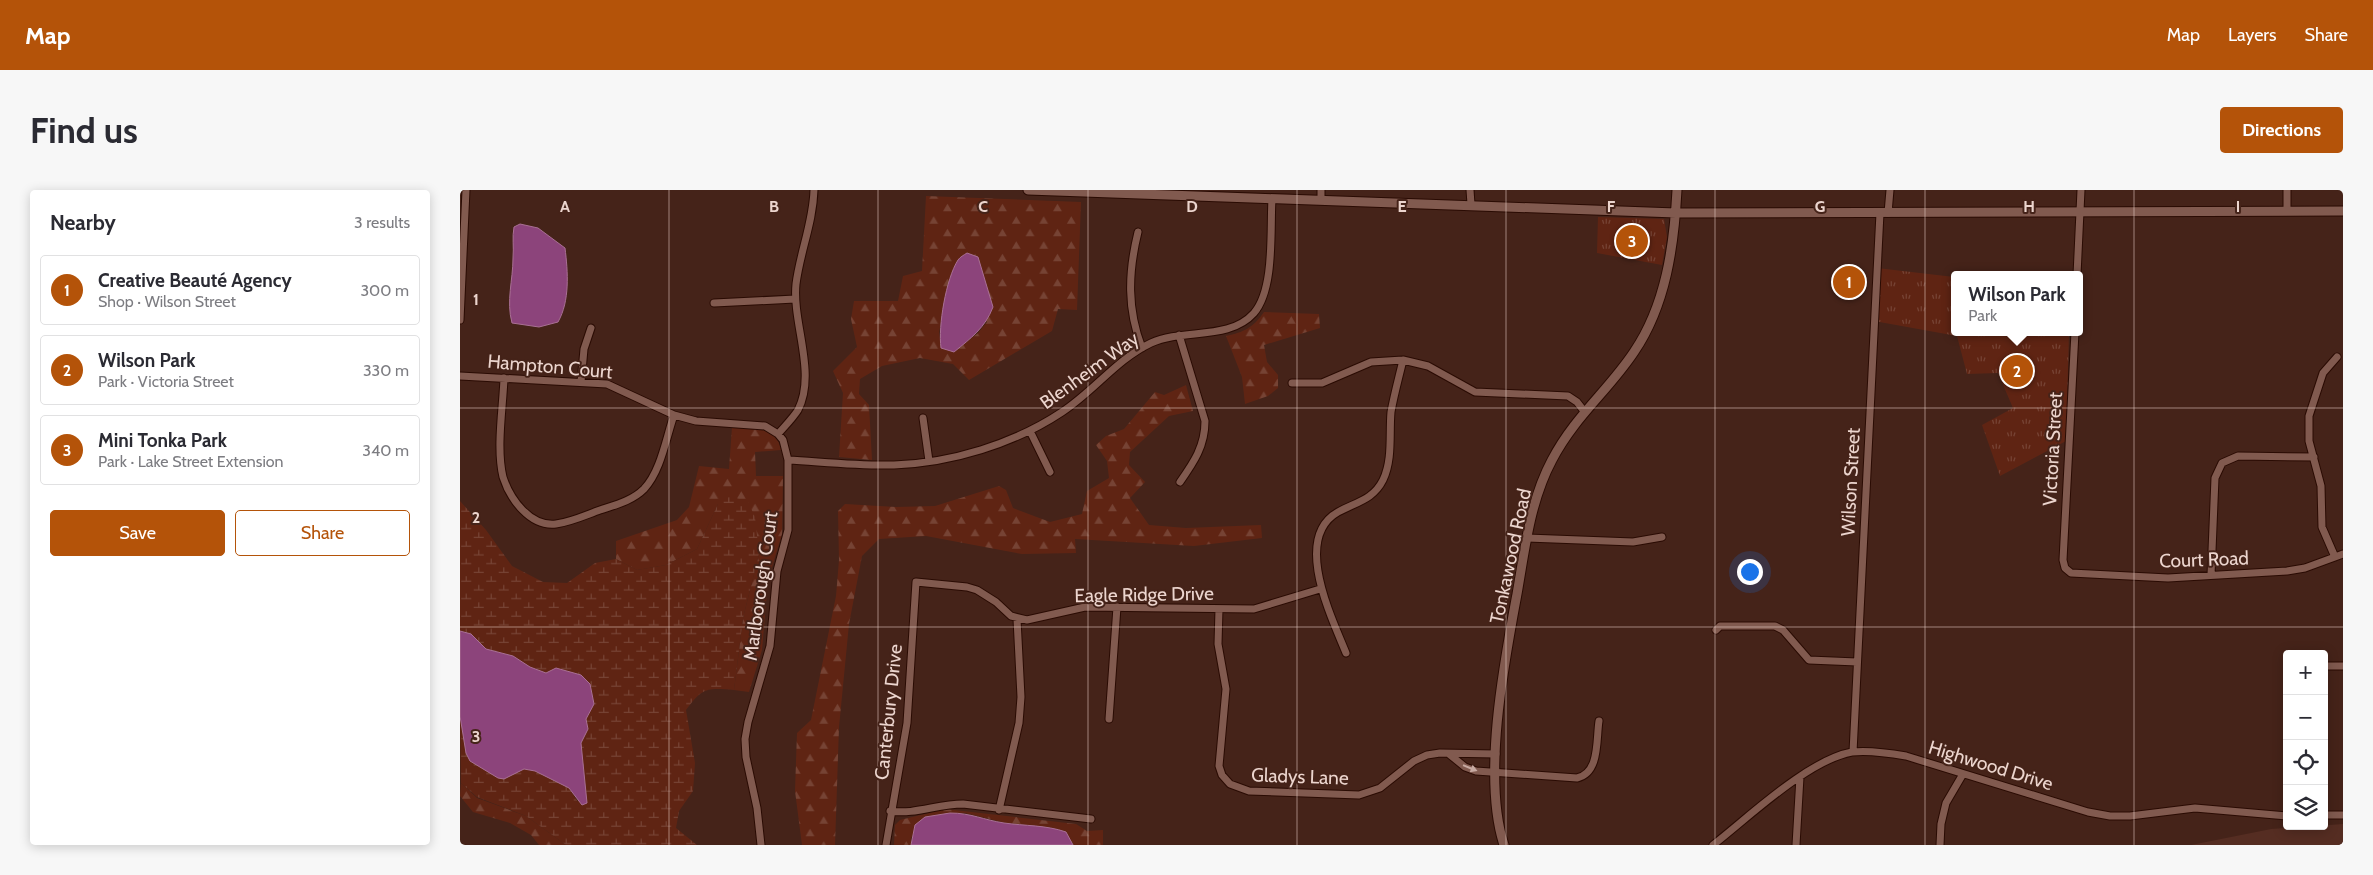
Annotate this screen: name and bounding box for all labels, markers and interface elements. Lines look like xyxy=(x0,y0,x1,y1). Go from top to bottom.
text: Map xyxy=(25,21,71,50)
text: Map xyxy=(2167,24,2200,46)
text: Layers xyxy=(2228,24,2277,46)
text: Share xyxy=(2305,24,2348,46)
button: Directions xyxy=(2220,107,2343,153)
text: Find us xyxy=(30,109,138,152)
text: A xyxy=(560,197,570,216)
text: B xyxy=(769,197,779,216)
text: C xyxy=(978,197,988,216)
text: D xyxy=(1186,197,1198,216)
text: E xyxy=(1397,197,1407,216)
text: F xyxy=(1607,197,1616,216)
text: G xyxy=(1815,197,1825,216)
text: H xyxy=(2023,197,2035,216)
text: I xyxy=(2236,197,2240,216)
text: Nearby xyxy=(50,210,116,235)
text: 3 results xyxy=(354,213,410,232)
pin: 3 xyxy=(1616,222,1648,260)
pin: 1 xyxy=(1833,263,1865,301)
text: Creative Beauté Agency xyxy=(98,269,292,292)
popup xyxy=(1951,271,2083,336)
text: 1 xyxy=(64,281,70,300)
text: 300 m xyxy=(360,281,409,300)
text: Wilson Park xyxy=(1968,283,2066,306)
text: 1 xyxy=(473,290,479,309)
text: Shop · Wilson Street xyxy=(98,292,236,311)
text: Park xyxy=(1968,306,1997,325)
street label: Blenheim Way xyxy=(1035,327,1144,414)
text: Wilson Park xyxy=(98,349,195,372)
street label: Hampton Court xyxy=(486,350,614,383)
pin: 2 xyxy=(2001,352,2033,390)
text: 2 xyxy=(63,361,71,380)
text: 330 m xyxy=(363,361,409,380)
text: Park · Victoria Street xyxy=(98,372,234,391)
street label: Victoria Street xyxy=(2038,391,2067,507)
street label: Wilson Street xyxy=(1836,427,1865,537)
text: Mini Tonka Park xyxy=(98,429,227,452)
text: 3 xyxy=(63,441,71,460)
text: 340 m xyxy=(362,441,409,460)
text: Park · Lake Street Extension xyxy=(98,452,284,471)
street label: Tonkawood Road xyxy=(1485,486,1536,626)
text: 2 xyxy=(472,508,480,527)
street label: Marlborough Court xyxy=(739,509,782,662)
button: Save xyxy=(50,510,225,556)
button: Share xyxy=(235,510,410,556)
street label: Court Road xyxy=(2159,546,2249,573)
your location xyxy=(1737,559,1763,585)
street label: Eagle Ridge Drive xyxy=(1074,582,1214,607)
street label: Canterbury Drive xyxy=(870,643,907,781)
map controls xyxy=(2283,650,2328,830)
button: + xyxy=(2283,650,2328,695)
button: − xyxy=(2283,695,2328,740)
text: 3 xyxy=(472,727,480,746)
street label: Highwood Drive xyxy=(1926,736,2056,795)
button: locate xyxy=(2283,740,2328,785)
street label: Gladys Lane xyxy=(1251,763,1349,790)
one-way arrow xyxy=(1463,763,1478,772)
button: layers xyxy=(2283,785,2328,830)

